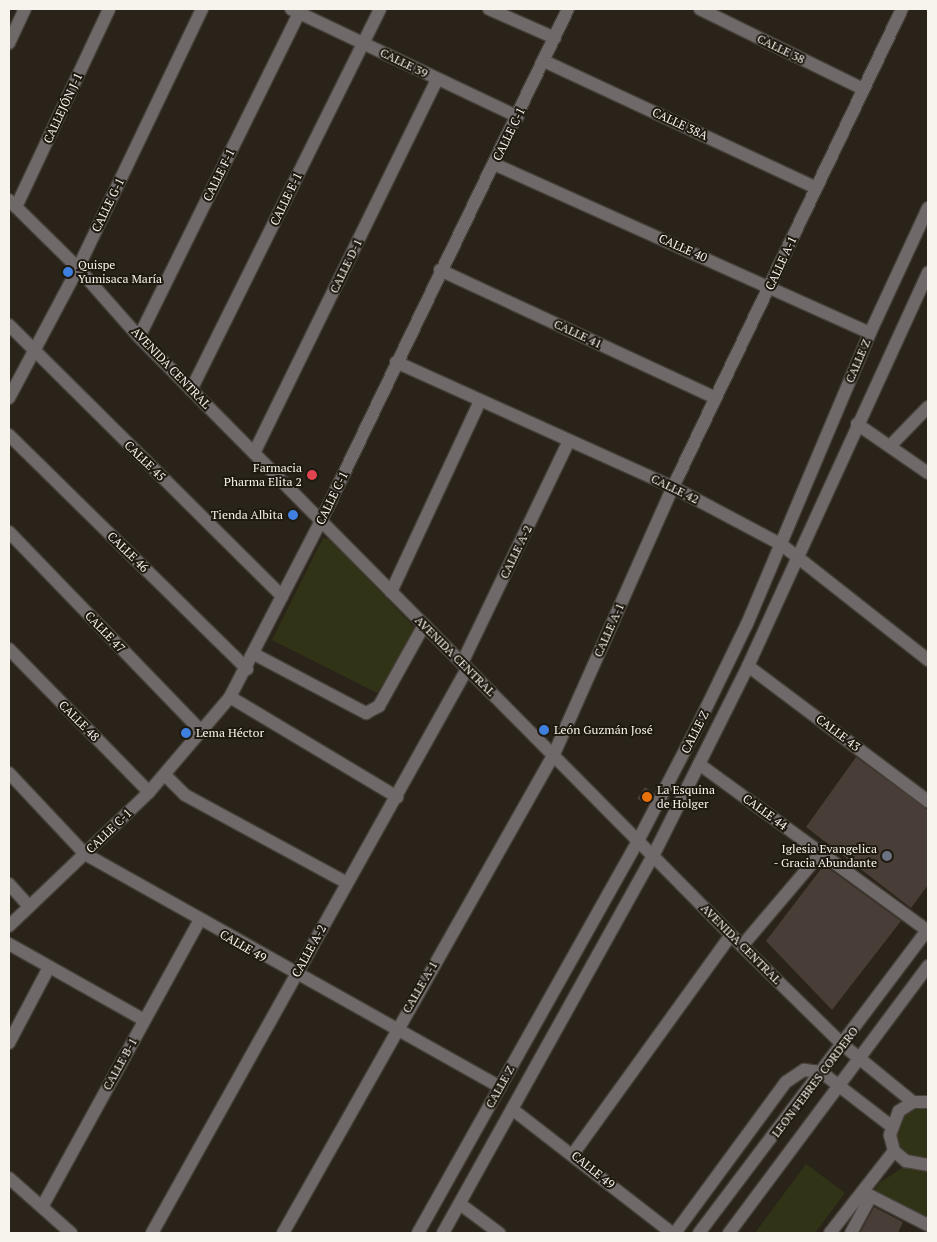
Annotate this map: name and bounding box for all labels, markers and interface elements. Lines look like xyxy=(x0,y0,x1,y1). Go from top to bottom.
street label: CALLE 38 xyxy=(755,31,807,67)
street label: CALLE 39 xyxy=(378,45,430,81)
street label: CALLEJÓN J-1 xyxy=(40,70,86,146)
street label: CALLE C-1 xyxy=(490,105,528,163)
street label: CALLE 38A xyxy=(650,105,710,143)
street label: CALLE F-1 xyxy=(200,146,238,204)
street label: CALLE E-1 xyxy=(267,170,305,228)
street label: CALLE G-1 xyxy=(89,176,127,234)
street label: CALLE 40 xyxy=(657,231,709,265)
street label: CALLE A-1 xyxy=(762,234,800,292)
street label: CALLE D-1 xyxy=(327,236,365,296)
place label: Quispe Yumisaca María xyxy=(78,258,162,286)
marker: Quispe Yumisaca María xyxy=(62,266,74,278)
street label: CALLE 41 xyxy=(552,317,604,351)
street label: AVENIDA CENTRAL xyxy=(128,324,214,412)
street label: CALLE Z xyxy=(842,337,874,385)
street label: CALLE 45 xyxy=(121,438,169,484)
place label: Farmacia Pharma Elita 2 xyxy=(224,461,302,489)
marker: Farmacia Pharma Elita 2 xyxy=(306,469,318,481)
street label: CALLE C-1 xyxy=(313,469,351,527)
street label: CALLE 42 xyxy=(649,471,701,507)
place label: Tienda Albita xyxy=(211,508,283,522)
marker: Tienda Albita xyxy=(287,509,299,521)
street label: CALLE A-2 xyxy=(497,523,535,581)
street label: CALLE 46 xyxy=(104,529,152,575)
street label: CALLE A-1 xyxy=(591,601,627,659)
street label: CALLE 47 xyxy=(82,608,128,656)
street label: AVENIDA CENTRAL xyxy=(412,613,498,699)
street label: CALLE 48 xyxy=(56,698,102,744)
street label: CALLE Z xyxy=(678,708,712,756)
street label: CALLE 43 xyxy=(813,712,863,754)
place label: León Guzmán José xyxy=(554,723,653,737)
marker: León Guzmán José xyxy=(538,724,550,736)
place label: Lema Héctor xyxy=(196,726,264,740)
marker: Lema Héctor xyxy=(180,727,192,739)
place label: La Esquina de Holger xyxy=(657,783,715,811)
marker: La Esquina de Holger xyxy=(641,791,653,803)
street label: CALLE 44 xyxy=(740,791,790,833)
street label: CALLE C-1 xyxy=(83,806,135,856)
place label: Iglesia Evangelica - Gracia Abundante xyxy=(773,842,877,870)
marker: Iglesia Evangelica - Gracia Abundante xyxy=(881,850,893,862)
street label: AVENIDA CENTRAL xyxy=(698,901,784,987)
street label: CALLE A-2 xyxy=(289,922,329,980)
street label: CALLE 49 xyxy=(217,927,269,965)
street label: CALLE A-1 xyxy=(399,958,441,1016)
street label: LEON FEBRES CORDERO xyxy=(769,1024,861,1140)
street label: CALLE B-1 xyxy=(100,1035,140,1093)
street label: CALLE Z xyxy=(483,1063,517,1111)
street label: CALLE 49 xyxy=(568,1148,618,1192)

